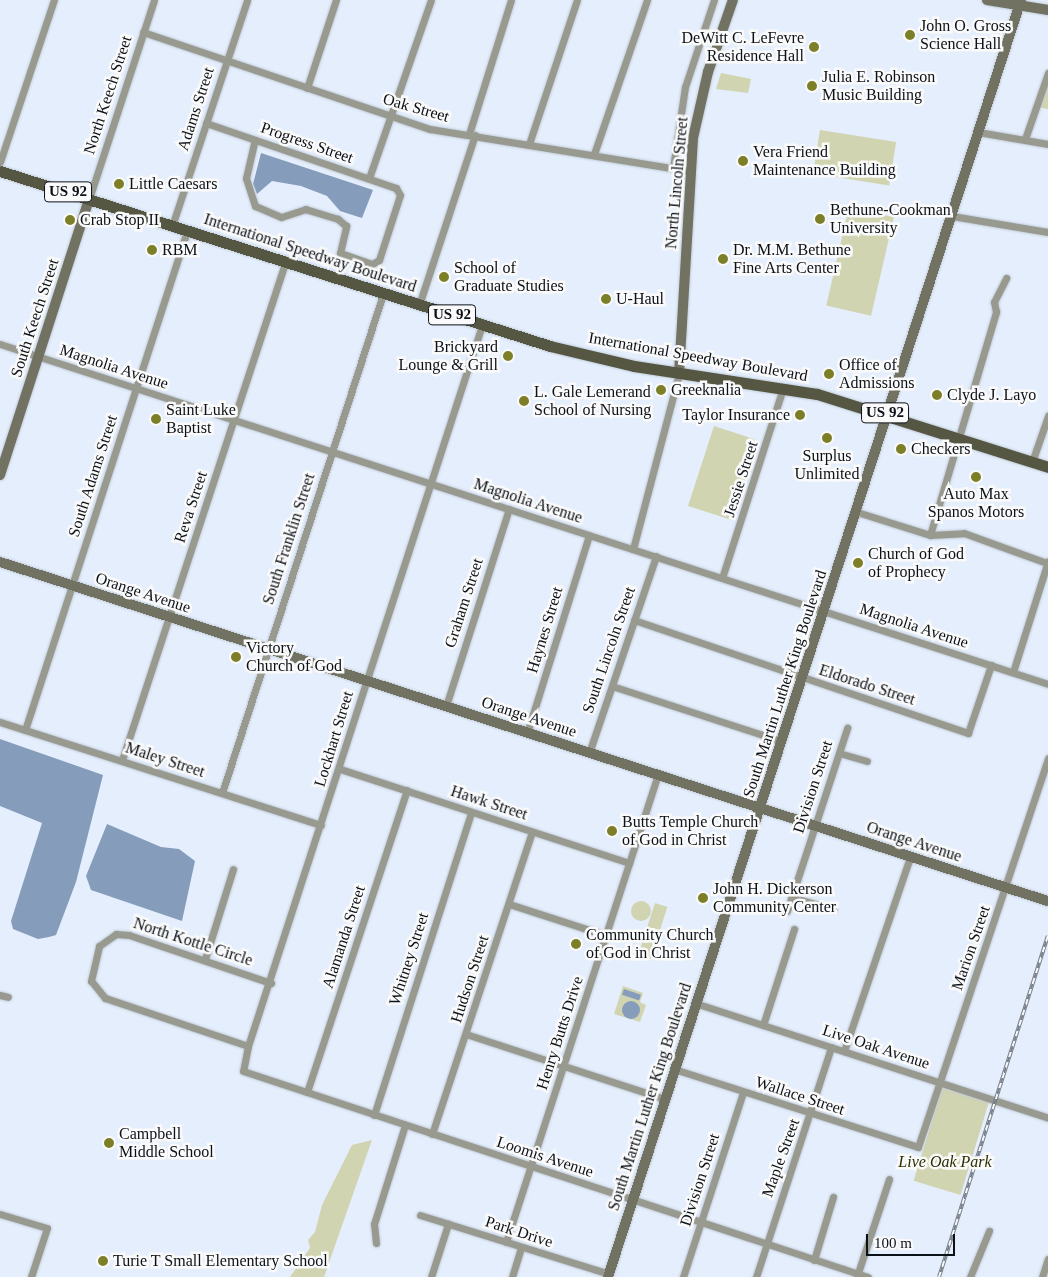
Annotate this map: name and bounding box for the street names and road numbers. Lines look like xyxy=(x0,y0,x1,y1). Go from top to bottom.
street label: North Keech Street xyxy=(80,33,136,157)
street label: Adams Street xyxy=(173,65,219,153)
street label: Oak Street xyxy=(381,89,451,127)
street label: North Lincoln Street xyxy=(662,116,692,250)
street label: Progress Street xyxy=(258,118,356,168)
road number: US 92 xyxy=(43,180,93,204)
street label: International Speedway Boulevard xyxy=(201,210,419,296)
street label: South Keech Street xyxy=(7,256,63,380)
road number: US 92 xyxy=(427,302,477,328)
street label: International Speedway Boulevard xyxy=(587,328,809,386)
street label: Magnolia Avenue xyxy=(57,340,171,394)
road number: US 92 xyxy=(860,400,910,426)
street label: South Adams Street xyxy=(64,412,122,540)
street label: Jessie Street xyxy=(720,439,762,519)
street label: Reva Street xyxy=(170,469,212,545)
street label: South Franklin Street xyxy=(259,471,319,607)
street label: Magnolia Avenue xyxy=(471,474,585,528)
street label: Graham Street xyxy=(441,556,487,650)
street label: Orange Avenue xyxy=(93,568,193,618)
street label: South Martin Luther King Boulevard xyxy=(739,568,831,800)
street label: Haynes Street xyxy=(523,584,567,676)
street label: South Lincoln Street xyxy=(578,584,640,716)
street label: Magnolia Avenue xyxy=(857,599,971,653)
street label: Eldorado Street xyxy=(816,660,918,710)
street label: Lockhart Street xyxy=(310,689,358,789)
street label: Orange Avenue xyxy=(479,692,579,742)
street label: Maley Street xyxy=(123,738,207,782)
street label: Division Street xyxy=(789,738,837,836)
street label: Hawk Street xyxy=(448,782,530,824)
street label: Orange Avenue xyxy=(864,817,964,867)
street label: Alamanda Street xyxy=(318,883,370,991)
street label: Marion Street xyxy=(948,903,994,993)
street label: Whitney Street xyxy=(385,910,433,1008)
street label: North Kottle Circle xyxy=(131,914,255,970)
street label: Hudson Street xyxy=(447,933,493,1025)
street label: Henry Butts Drive xyxy=(533,974,587,1092)
street label: South Martin Luther King Boulevard xyxy=(604,981,696,1213)
street label: Live Oak Avenue xyxy=(820,1020,932,1074)
street label: Wallace Street xyxy=(753,1073,847,1119)
street label: Maple Street xyxy=(758,1116,804,1200)
street label: Division Street xyxy=(676,1131,724,1229)
street label: Loomis Avenue xyxy=(494,1132,596,1182)
street label: Park Drive xyxy=(483,1212,555,1252)

